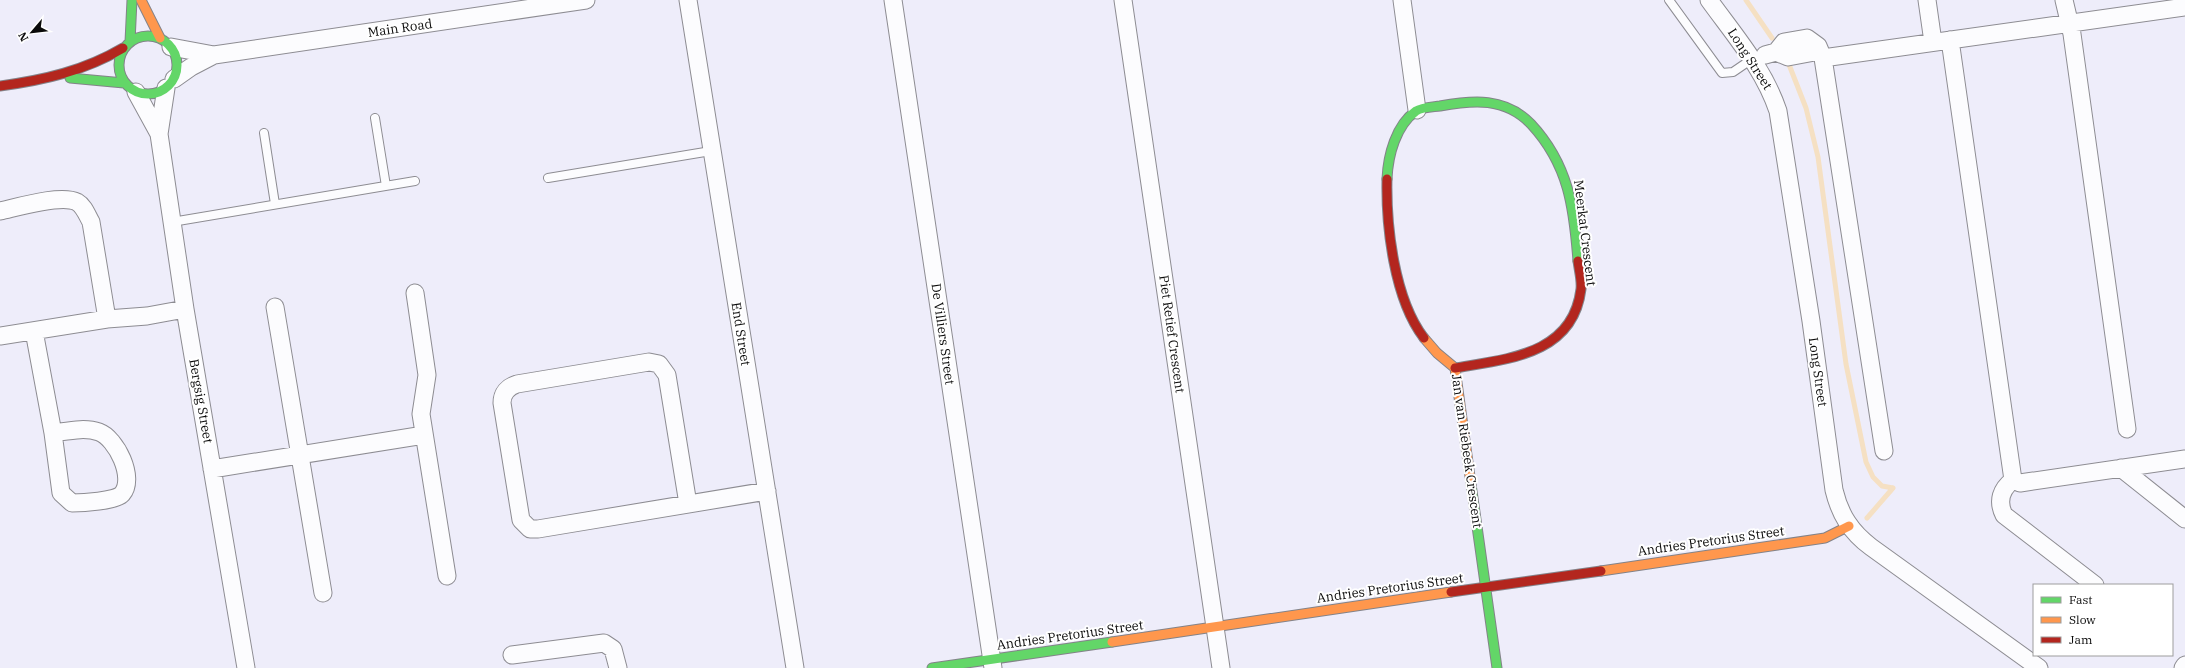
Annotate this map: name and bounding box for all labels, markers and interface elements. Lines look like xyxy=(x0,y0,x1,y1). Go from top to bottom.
north arrow xyxy=(12,12,52,52)
street label: Main Road xyxy=(367,15,433,41)
street label: Long Street xyxy=(1724,25,1776,93)
text: N xyxy=(15,29,31,44)
street label: Meerkat Crescent xyxy=(1570,179,1600,288)
street label: Piet Retief Crescent xyxy=(1155,274,1189,395)
street label: De Villiers Street xyxy=(927,282,959,386)
street label: End Street xyxy=(728,301,754,367)
street label: Long Street xyxy=(1805,336,1831,408)
street label: Bergsig Street xyxy=(185,357,217,445)
street label: Jan van Riebeek Crescent xyxy=(1448,373,1486,530)
street label: Andries Pretorius Street xyxy=(1637,522,1786,560)
street label: Andries Pretorius Street xyxy=(1316,569,1465,607)
legend xyxy=(2033,584,2173,656)
text: Fast xyxy=(2069,592,2093,607)
text: Slow xyxy=(2069,612,2096,627)
street label: Andries Pretorius Street xyxy=(996,616,1145,654)
text: Jam xyxy=(2069,632,2093,647)

